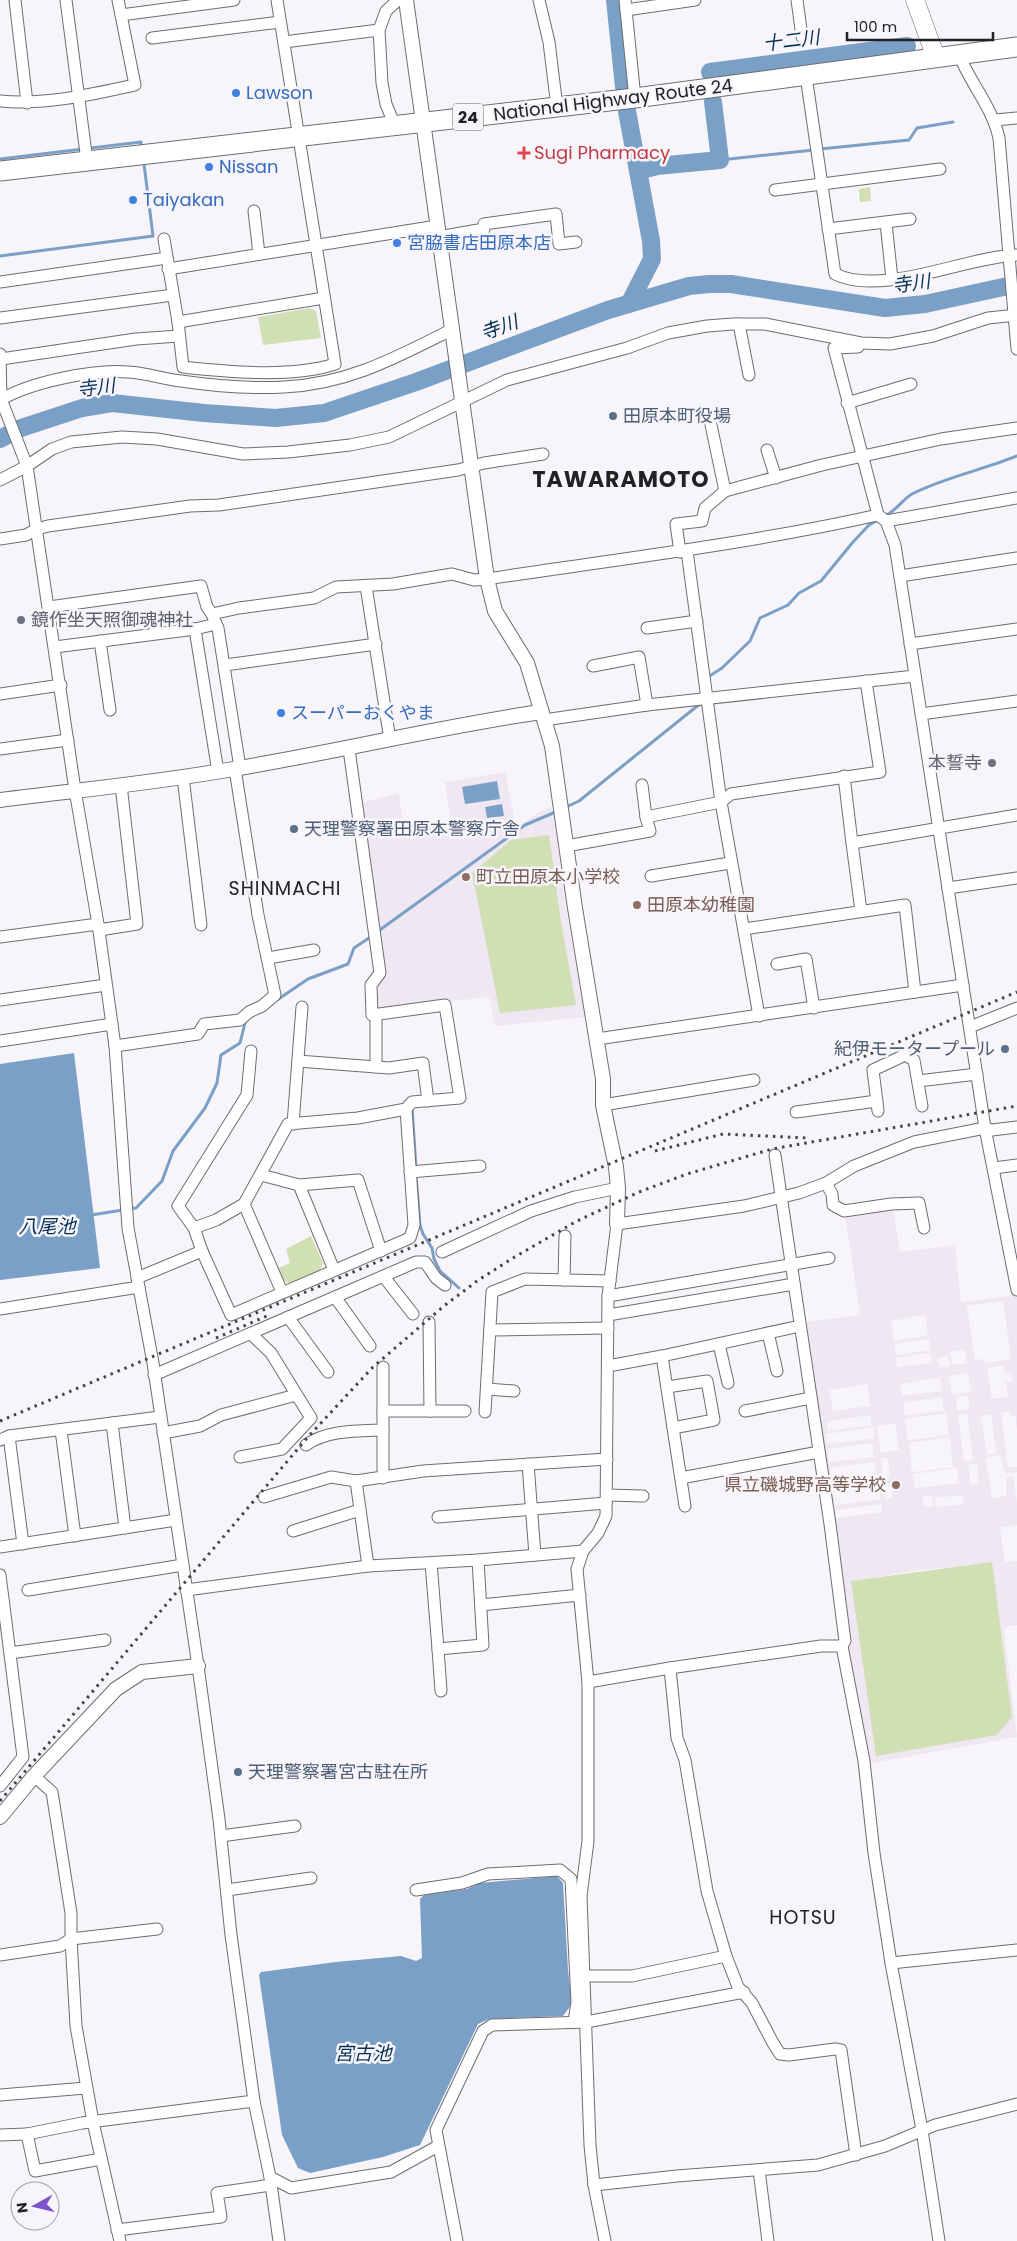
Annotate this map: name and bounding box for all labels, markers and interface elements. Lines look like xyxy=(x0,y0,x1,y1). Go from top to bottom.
scale bar xyxy=(847,10,993,42)
text: 100 m xyxy=(854,16,897,37)
water label: 十二川 xyxy=(761,23,823,57)
street label: National Highway Route 24 xyxy=(492,72,734,127)
place label: Lawson xyxy=(246,80,313,105)
marker: Lawson xyxy=(230,87,242,99)
road number: 24 xyxy=(453,104,483,130)
place label: Sugi Pharmacy xyxy=(534,140,670,165)
marker: Sugi Pharmacy xyxy=(518,147,530,159)
place label: Nissan xyxy=(219,154,279,179)
marker: Nissan xyxy=(203,161,215,173)
place label: Taiyakan xyxy=(143,187,225,212)
marker: Taiyakan xyxy=(127,194,139,206)
place label: 宮脇書店田原本店 xyxy=(407,230,551,255)
marker: 宮脇書店田原本店 xyxy=(391,237,403,249)
water label: 寺川 xyxy=(890,267,934,300)
water label: 寺川 xyxy=(477,308,524,347)
water label: 寺川 xyxy=(76,372,119,403)
place label: 田原本町役場 xyxy=(623,403,731,428)
marker: 田原本町役場 xyxy=(607,410,619,422)
district label: TAWARAMOTO xyxy=(533,464,709,495)
place label: 鏡作坐天照御魂神社 xyxy=(31,607,193,632)
marker: 鏡作坐天照御魂神社 xyxy=(15,614,27,626)
place label: スーパーおくやま xyxy=(291,700,435,725)
marker: スーパーおくやま xyxy=(275,707,287,719)
place label: 本誓寺 xyxy=(928,750,982,775)
marker: 本誓寺 xyxy=(986,757,998,769)
place label: 天理警察署田原本警察庁舎 xyxy=(304,816,520,841)
marker: 天理警察署田原本警察庁舎 xyxy=(288,823,300,835)
place label: 町立田原本小学校 xyxy=(476,864,620,889)
marker: 町立田原本小学校 xyxy=(460,871,472,883)
district label: SHINMACHI xyxy=(229,875,342,902)
place label: 田原本幼稚園 xyxy=(647,892,755,917)
marker: 田原本幼稚園 xyxy=(631,899,643,911)
place label: 紀伊モータープール xyxy=(834,1036,995,1061)
marker: 紀伊モータープール xyxy=(999,1043,1011,1055)
water label: 八尾池 xyxy=(18,1213,77,1240)
place label: 県立磯城野高等学校 xyxy=(724,1472,886,1497)
marker: 県立磯城野高等学校 xyxy=(890,1479,902,1491)
place label: 天理警察署宮古駐在所 xyxy=(248,1759,428,1784)
marker: 天理警察署宮古駐在所 xyxy=(232,1766,244,1778)
district label: HOTSU xyxy=(769,1904,837,1931)
water label: 宮古池 xyxy=(334,2040,393,2067)
north arrow xyxy=(10,2181,60,2231)
text: N xyxy=(11,2201,33,2214)

